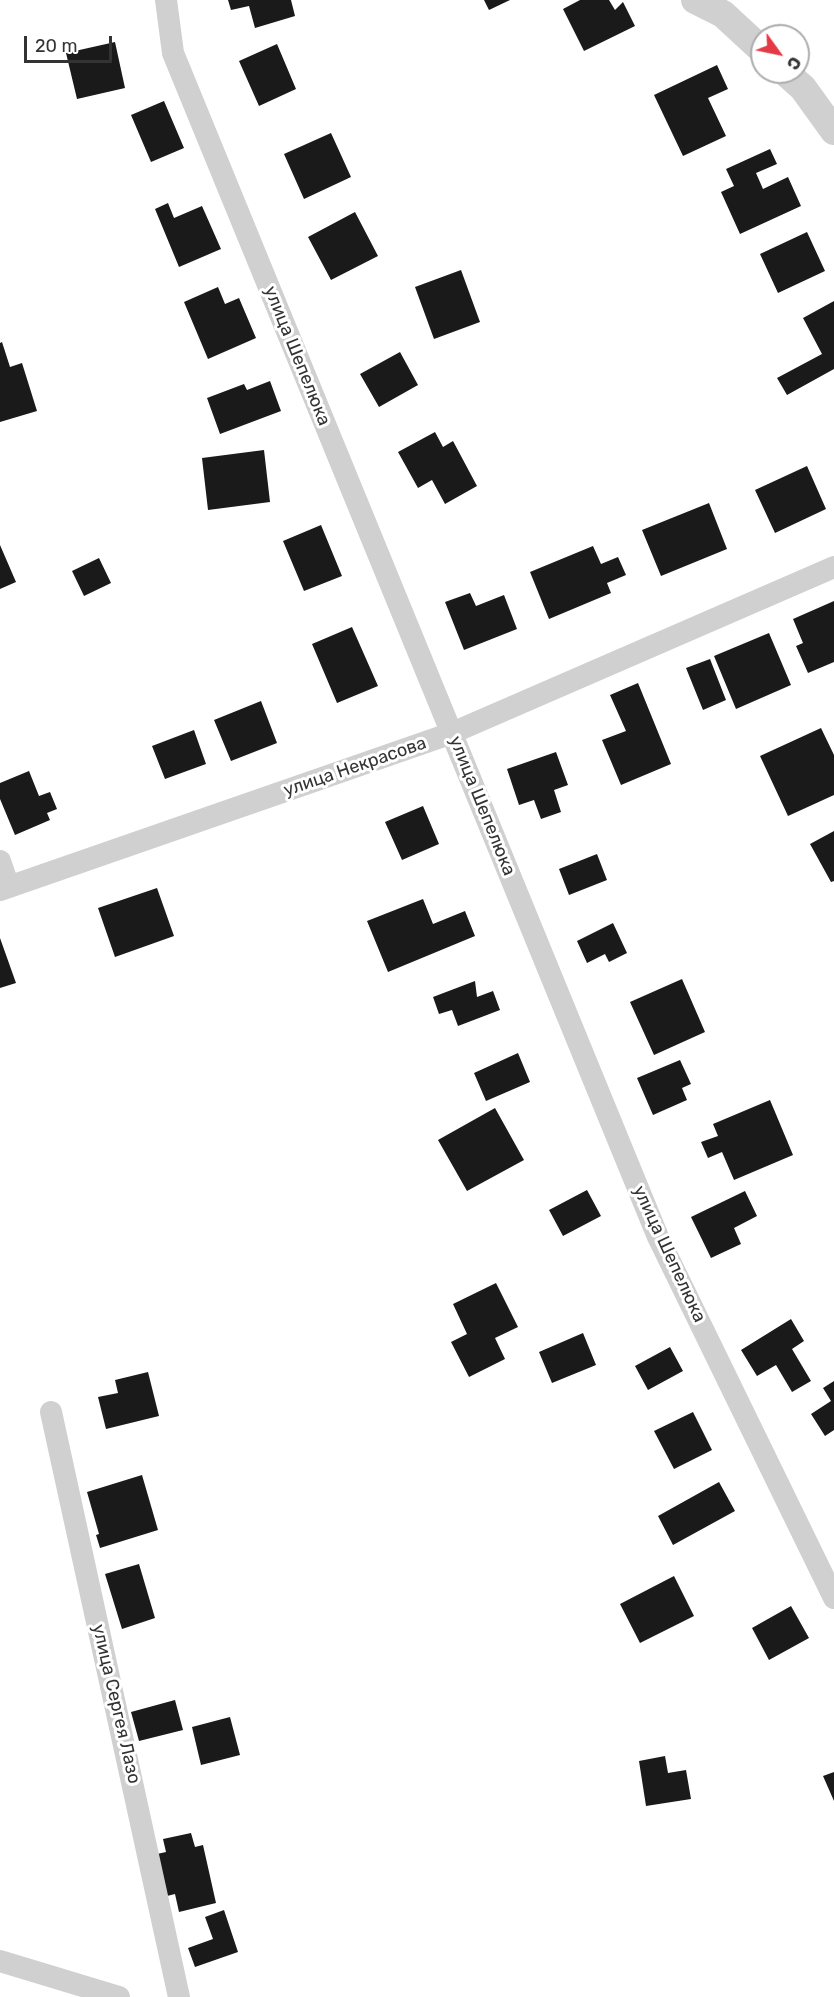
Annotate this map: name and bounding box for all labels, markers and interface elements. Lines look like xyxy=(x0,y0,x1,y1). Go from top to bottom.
scale bar xyxy=(27,24,116,62)
north arrow xyxy=(750,24,810,84)
text: 20 m xyxy=(35,35,77,57)
text: С xyxy=(783,53,805,73)
street label: улица Шепелюка xyxy=(259,283,335,429)
street label: улица Некрасова xyxy=(281,732,429,802)
street label: улица Шепелюка xyxy=(444,733,520,879)
street label: улица Шепелюка xyxy=(628,1182,710,1326)
street label: улица Сергея Лазо xyxy=(87,1622,145,1786)

